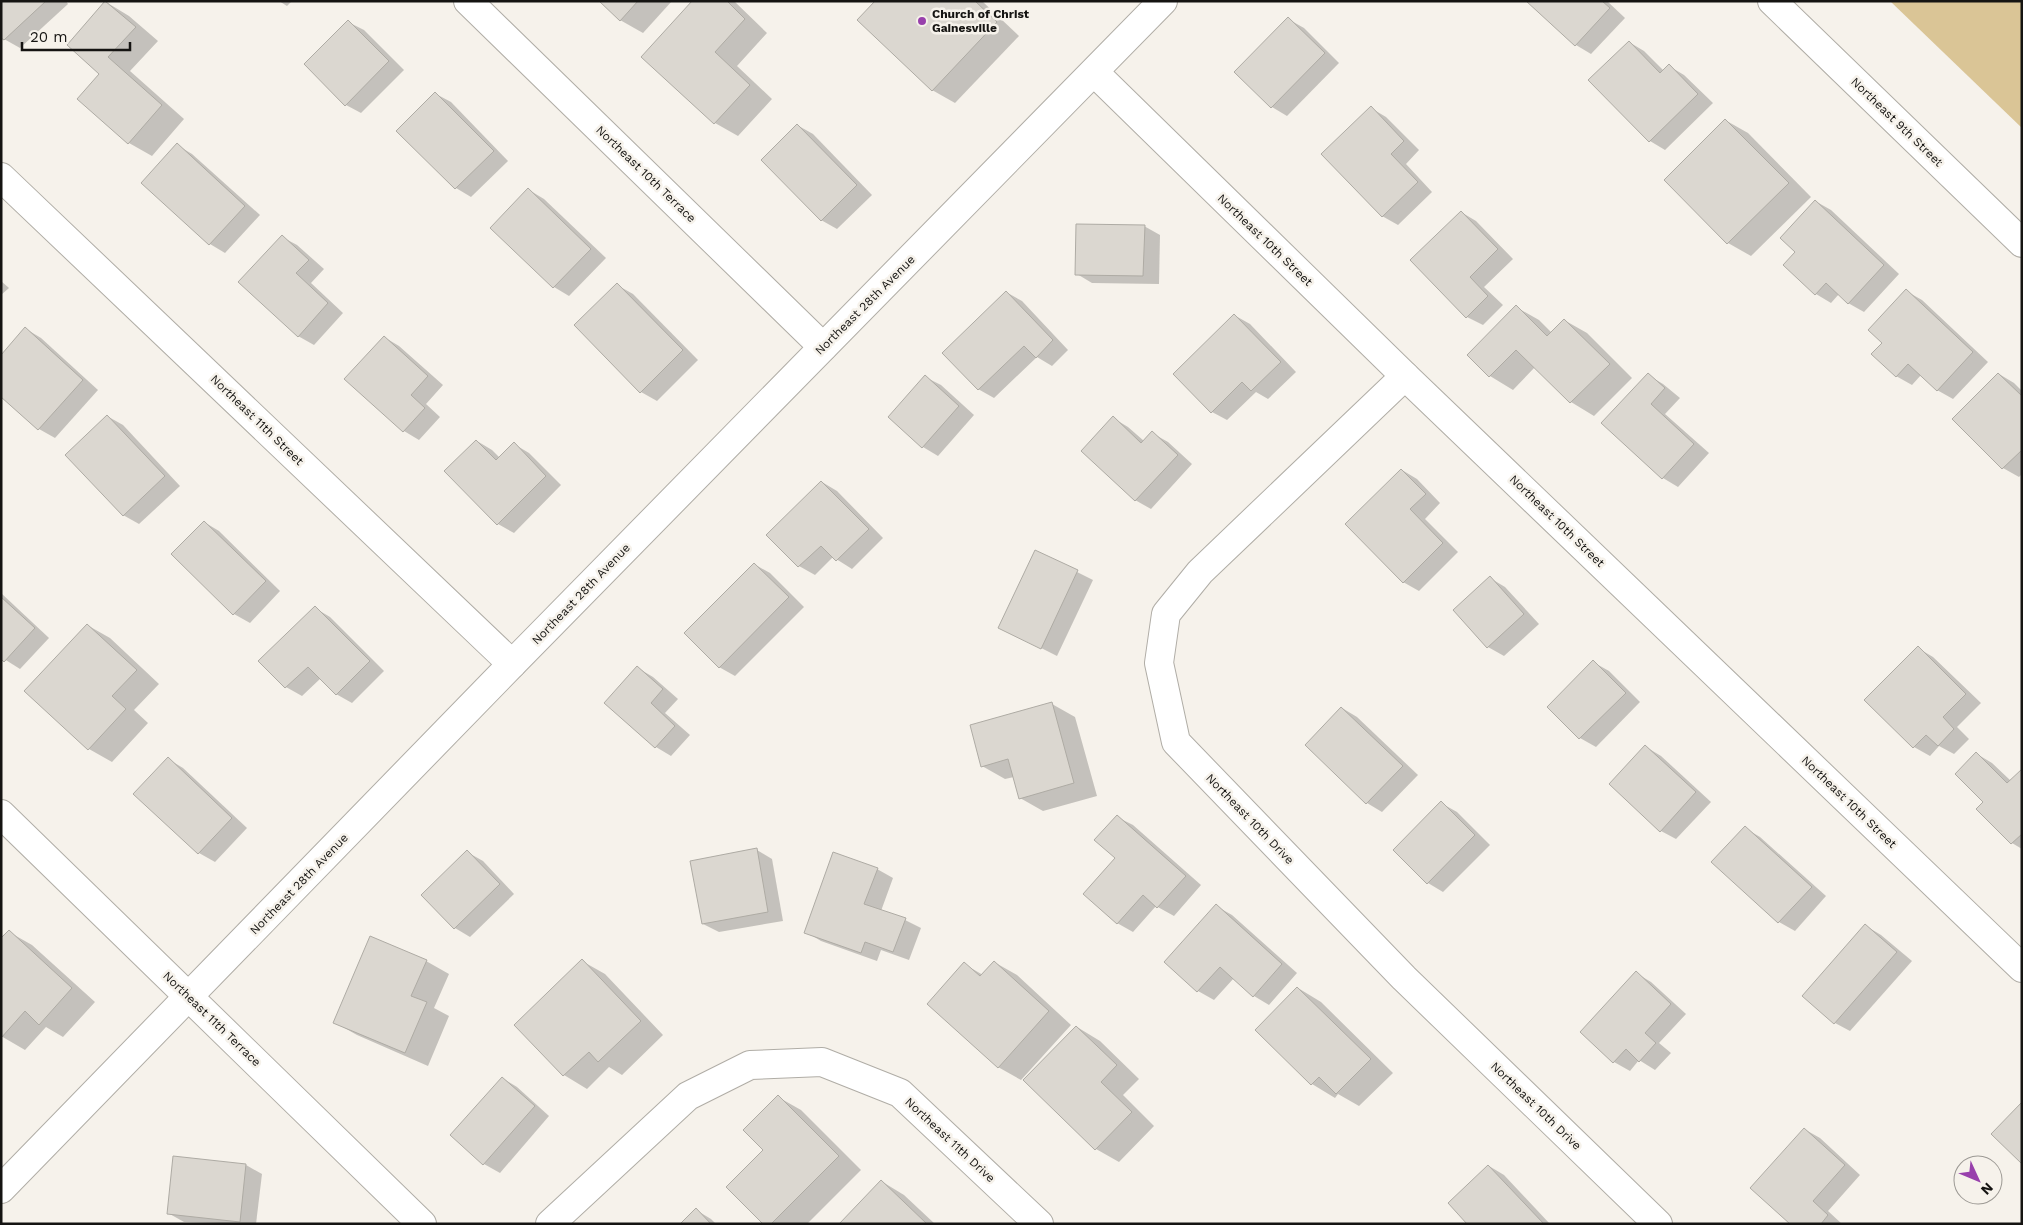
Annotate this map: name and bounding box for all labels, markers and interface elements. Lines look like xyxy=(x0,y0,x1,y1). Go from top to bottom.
place label: Church of Christ Gainesville xyxy=(932,7,1030,35)
marker: Church of Christ Gainesville xyxy=(916,15,928,27)
scale bar xyxy=(22,20,130,52)
text: 20 m xyxy=(30,28,68,46)
street label: Northeast 9th Street xyxy=(1848,75,1946,169)
street label: Northeast 10th Terrace xyxy=(593,123,699,225)
street label: Northeast 10th Street xyxy=(1215,191,1315,289)
street label: Northeast 28th Avenue xyxy=(812,252,918,358)
street label: Northeast 11th Street xyxy=(208,372,306,468)
street label: Northeast 10th Street xyxy=(1507,472,1607,570)
street label: Northeast 28th Avenue xyxy=(529,541,633,647)
street label: Northeast 10th Street xyxy=(1799,753,1899,851)
street label: Northeast 10th Drive xyxy=(1203,771,1297,867)
street label: Northeast 28th Avenue xyxy=(247,831,351,937)
street label: Northeast 11th Terrace xyxy=(160,969,264,1069)
street label: Northeast 10th Drive xyxy=(1488,1059,1584,1153)
street label: Northeast 11th Drive xyxy=(902,1095,998,1185)
north arrow xyxy=(1953,1155,2003,1205)
text: N xyxy=(1978,1180,1997,1198)

